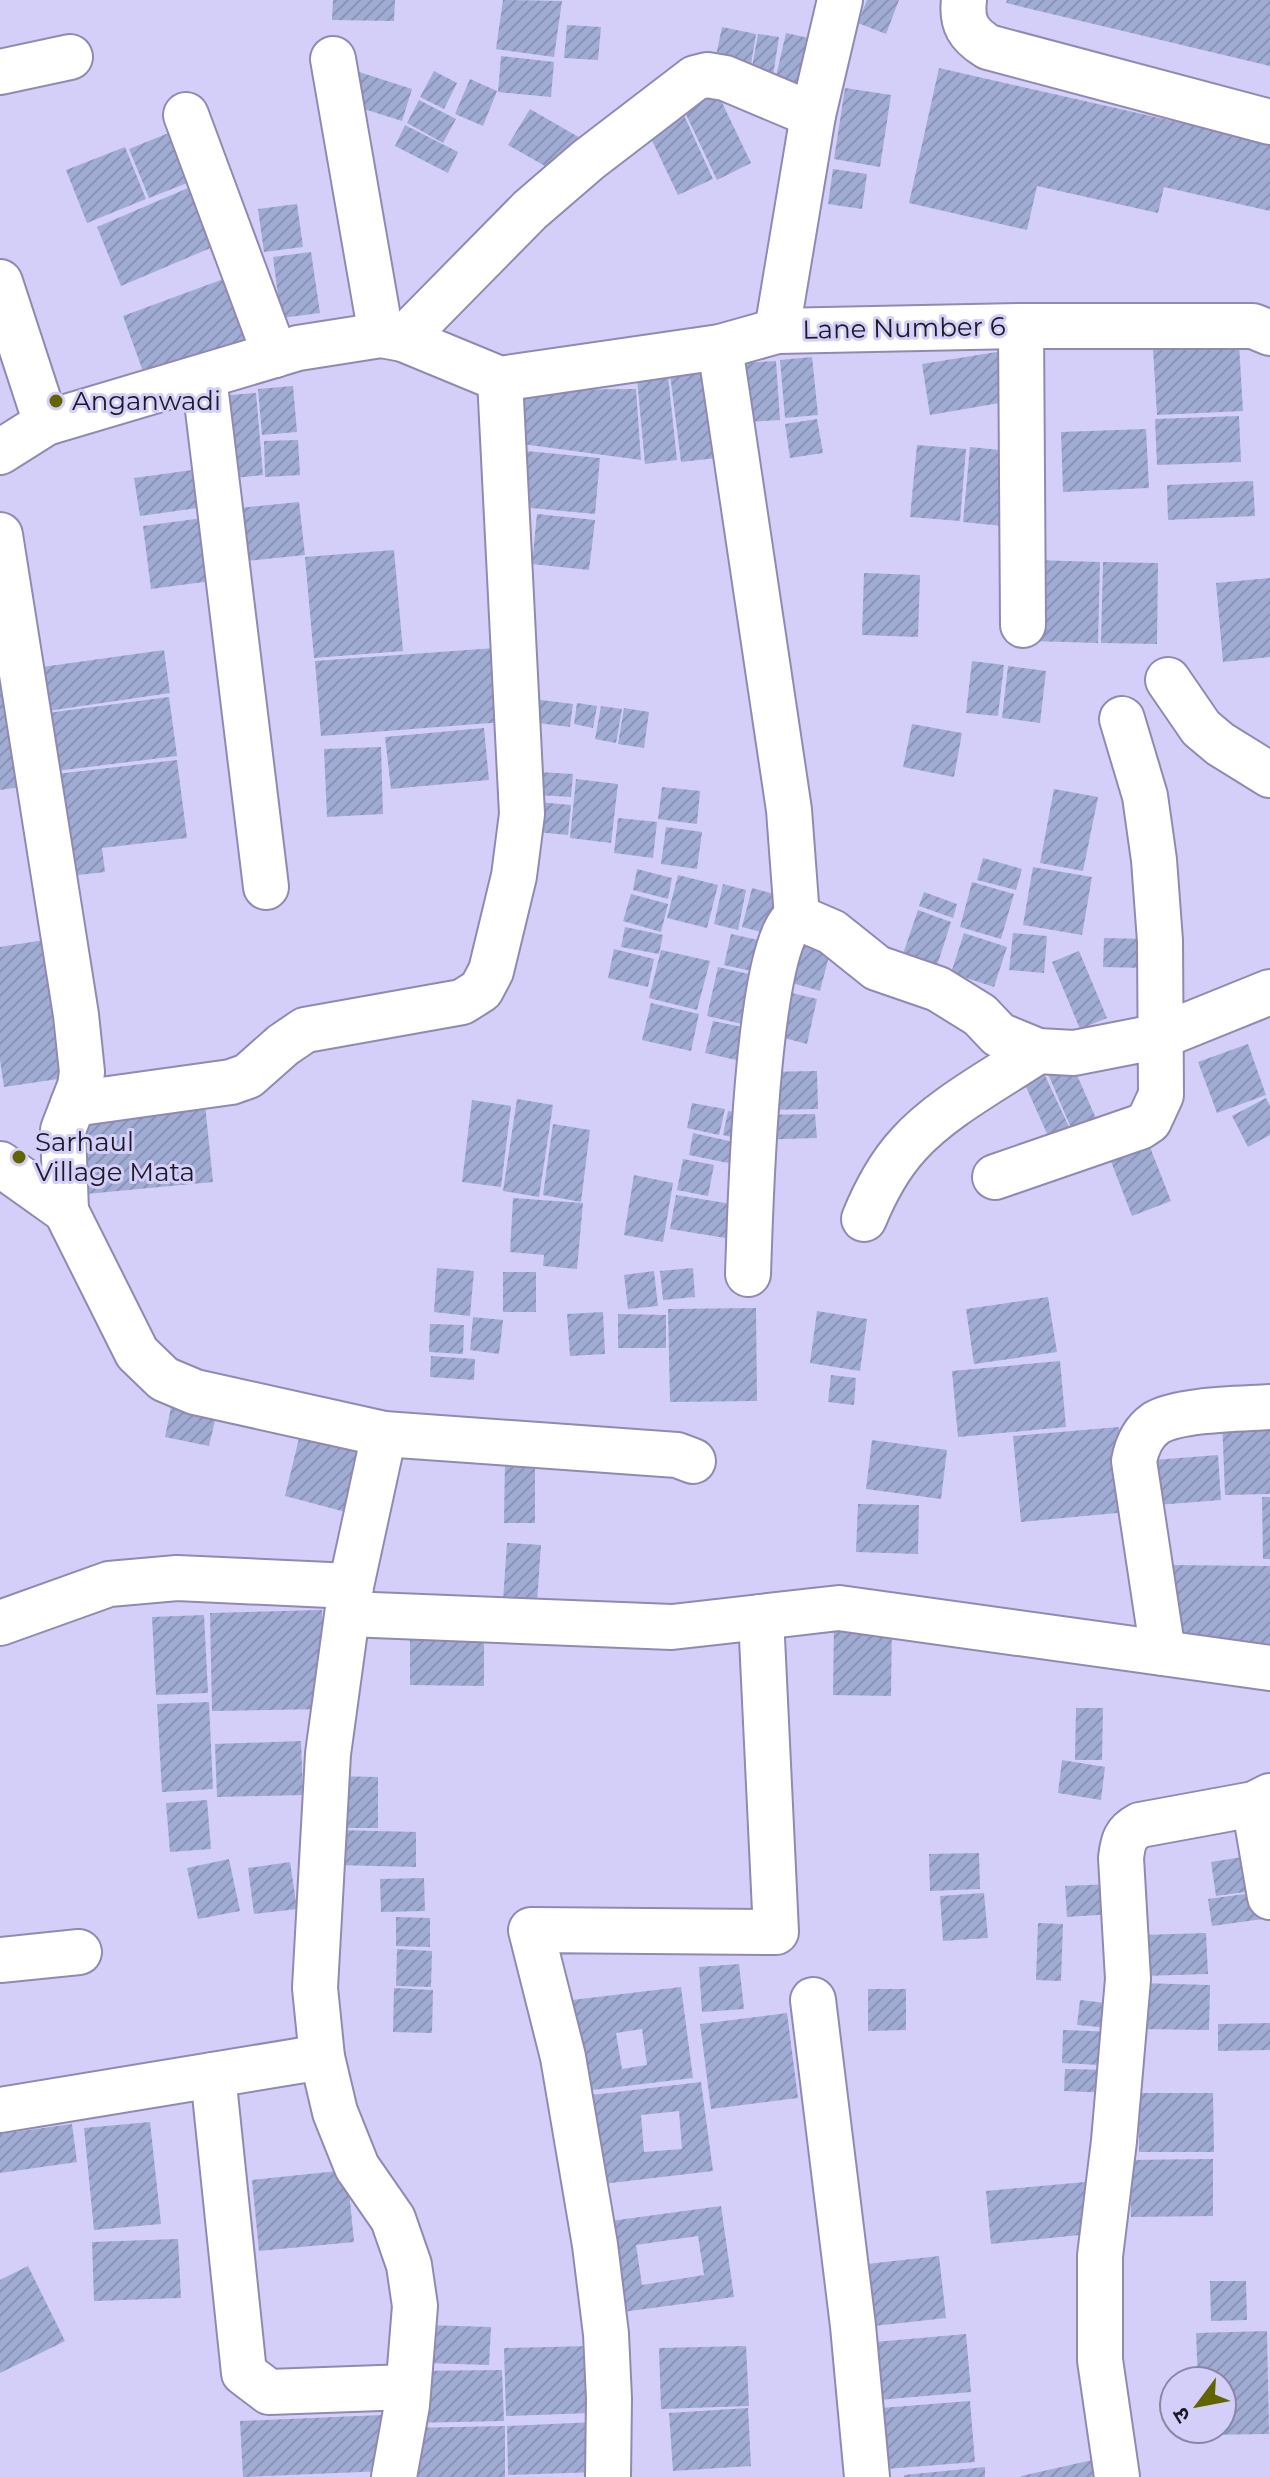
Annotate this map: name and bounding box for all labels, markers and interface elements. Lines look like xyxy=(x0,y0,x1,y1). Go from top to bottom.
street label: Lane Number 6 xyxy=(802,310,1006,346)
place label: Anganwadi xyxy=(72,385,221,417)
marker: Anganwadi xyxy=(47,392,65,410)
place label: Sarhaul Village Mata xyxy=(35,1126,195,1188)
marker: Sarhaul Village Mata xyxy=(10,1148,28,1166)
north arrow xyxy=(1158,2365,1238,2445)
text: उ xyxy=(1166,2402,1196,2428)

